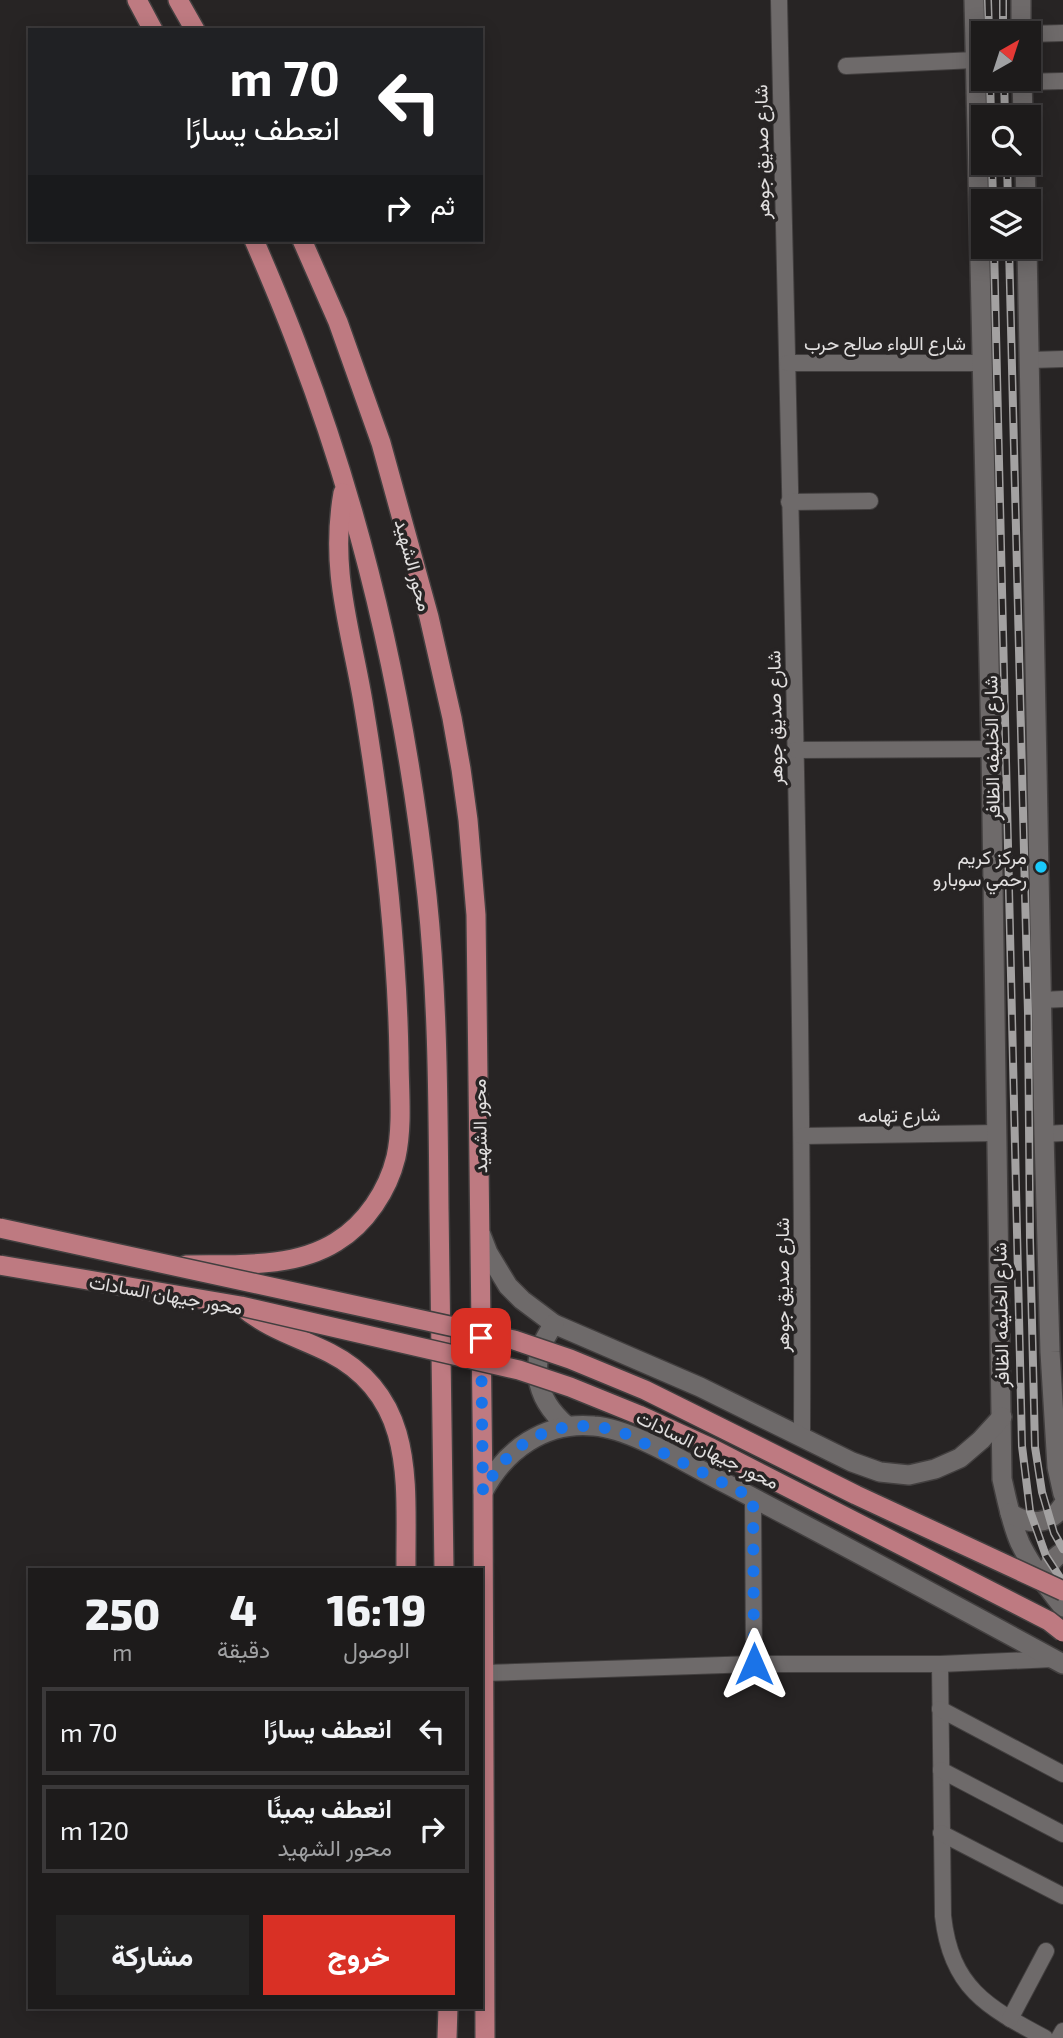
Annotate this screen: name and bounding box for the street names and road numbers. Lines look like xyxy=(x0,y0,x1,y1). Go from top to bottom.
street label: شارع صديق جوهر xyxy=(748,84,776,221)
street label: شارع اللواء صالح حرب xyxy=(804,331,966,357)
street label: محور الشهيد xyxy=(390,516,437,614)
street label: شارع صديق جوهر xyxy=(761,650,789,787)
street label: شارع الخليفه الظافر xyxy=(978,675,1006,822)
street label: محور الشهيد xyxy=(467,1078,492,1174)
street label: شارع تهامه xyxy=(857,1102,941,1128)
street label: شارع صديق جوهر xyxy=(770,1218,795,1353)
street label: شارع الخليفه الظافر xyxy=(987,1242,1015,1389)
street label: محور جيهان السادات xyxy=(87,1269,245,1320)
street label: محور جيهان السادات xyxy=(633,1405,783,1494)

